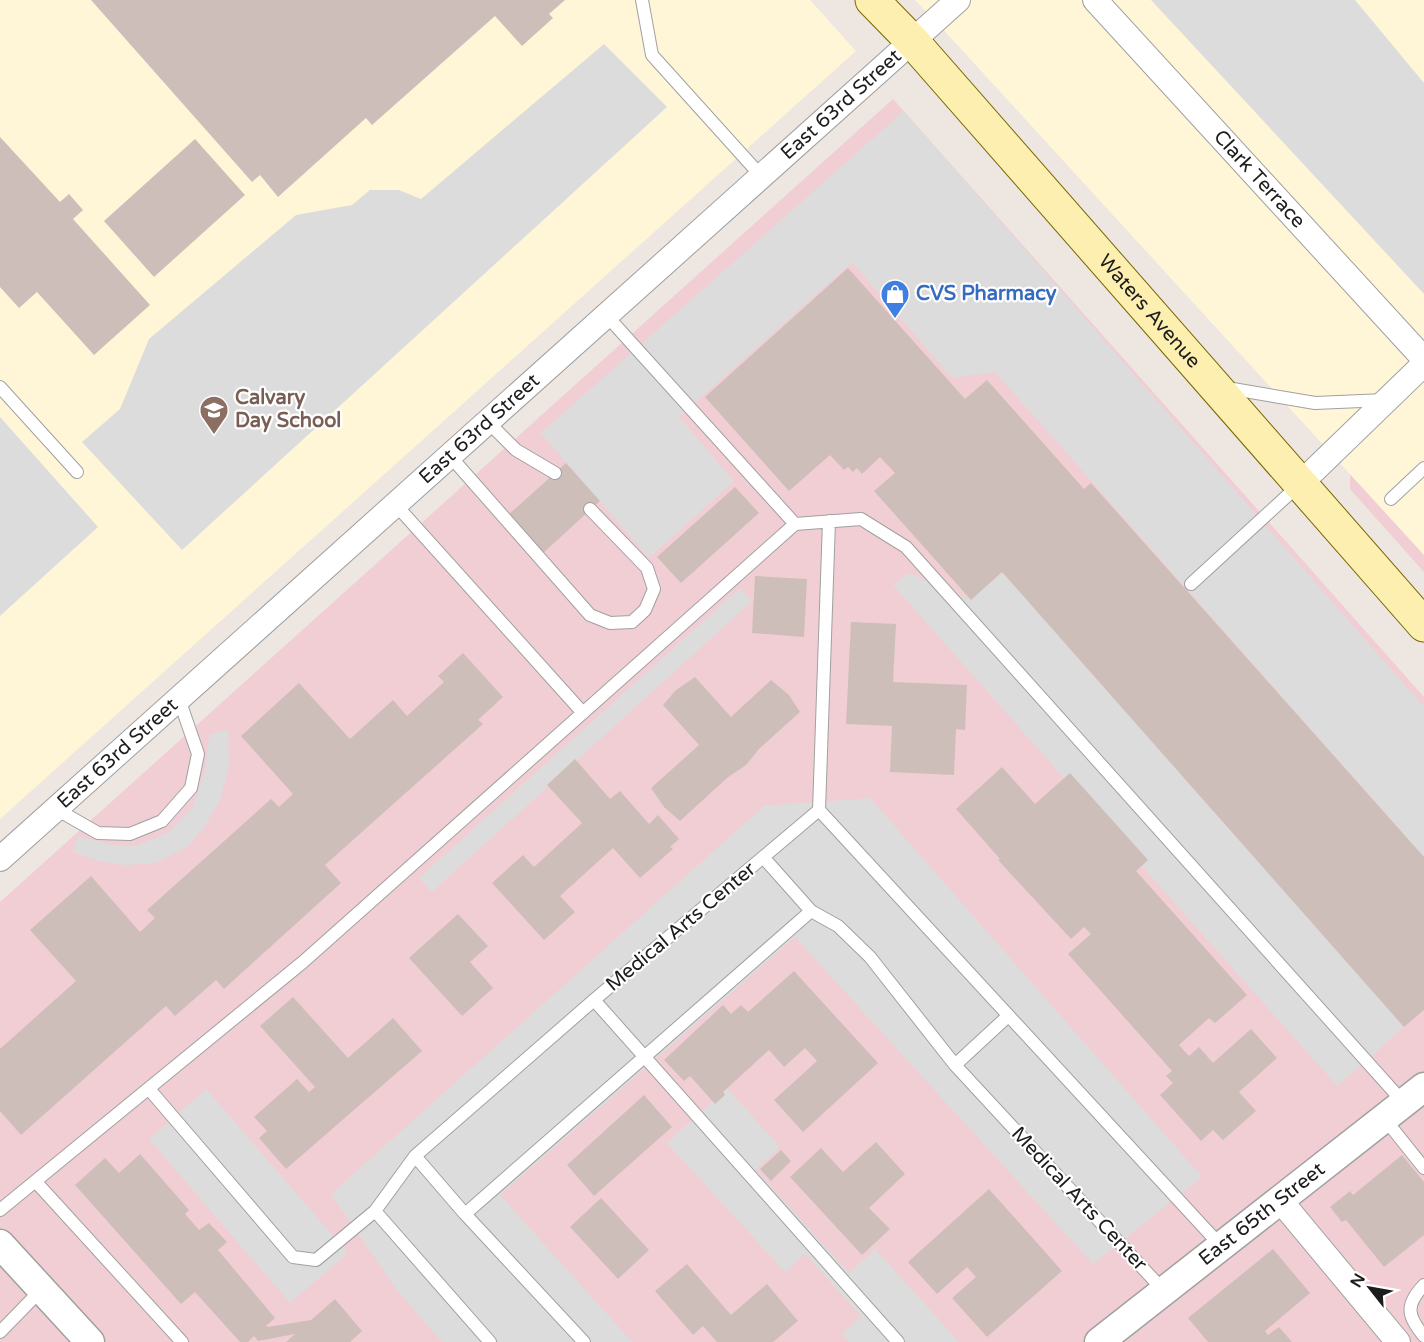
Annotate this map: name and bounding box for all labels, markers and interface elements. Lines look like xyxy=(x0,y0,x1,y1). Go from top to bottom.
street label: East 63rd Street xyxy=(776,44,907,165)
street label: Clark Terrace xyxy=(1208,125,1310,233)
street label: Waters Avenue xyxy=(1093,250,1205,373)
shop icon: CVS Pharmacy xyxy=(879,278,911,320)
place label: CVS Pharmacy xyxy=(916,282,1057,306)
street label: East 63rd Street xyxy=(414,369,545,489)
place label: Calvary Day School xyxy=(235,386,341,433)
school or university icon: Calvary Day School xyxy=(198,394,230,436)
street label: East 63rd Street xyxy=(52,693,183,814)
street label: Medical Arts Center xyxy=(601,857,761,997)
street label: Medical Arts Center xyxy=(1006,1122,1152,1276)
street label: East 65th Street xyxy=(1194,1157,1330,1271)
north arrow xyxy=(1340,1258,1400,1318)
text: N xyxy=(1346,1270,1370,1291)

